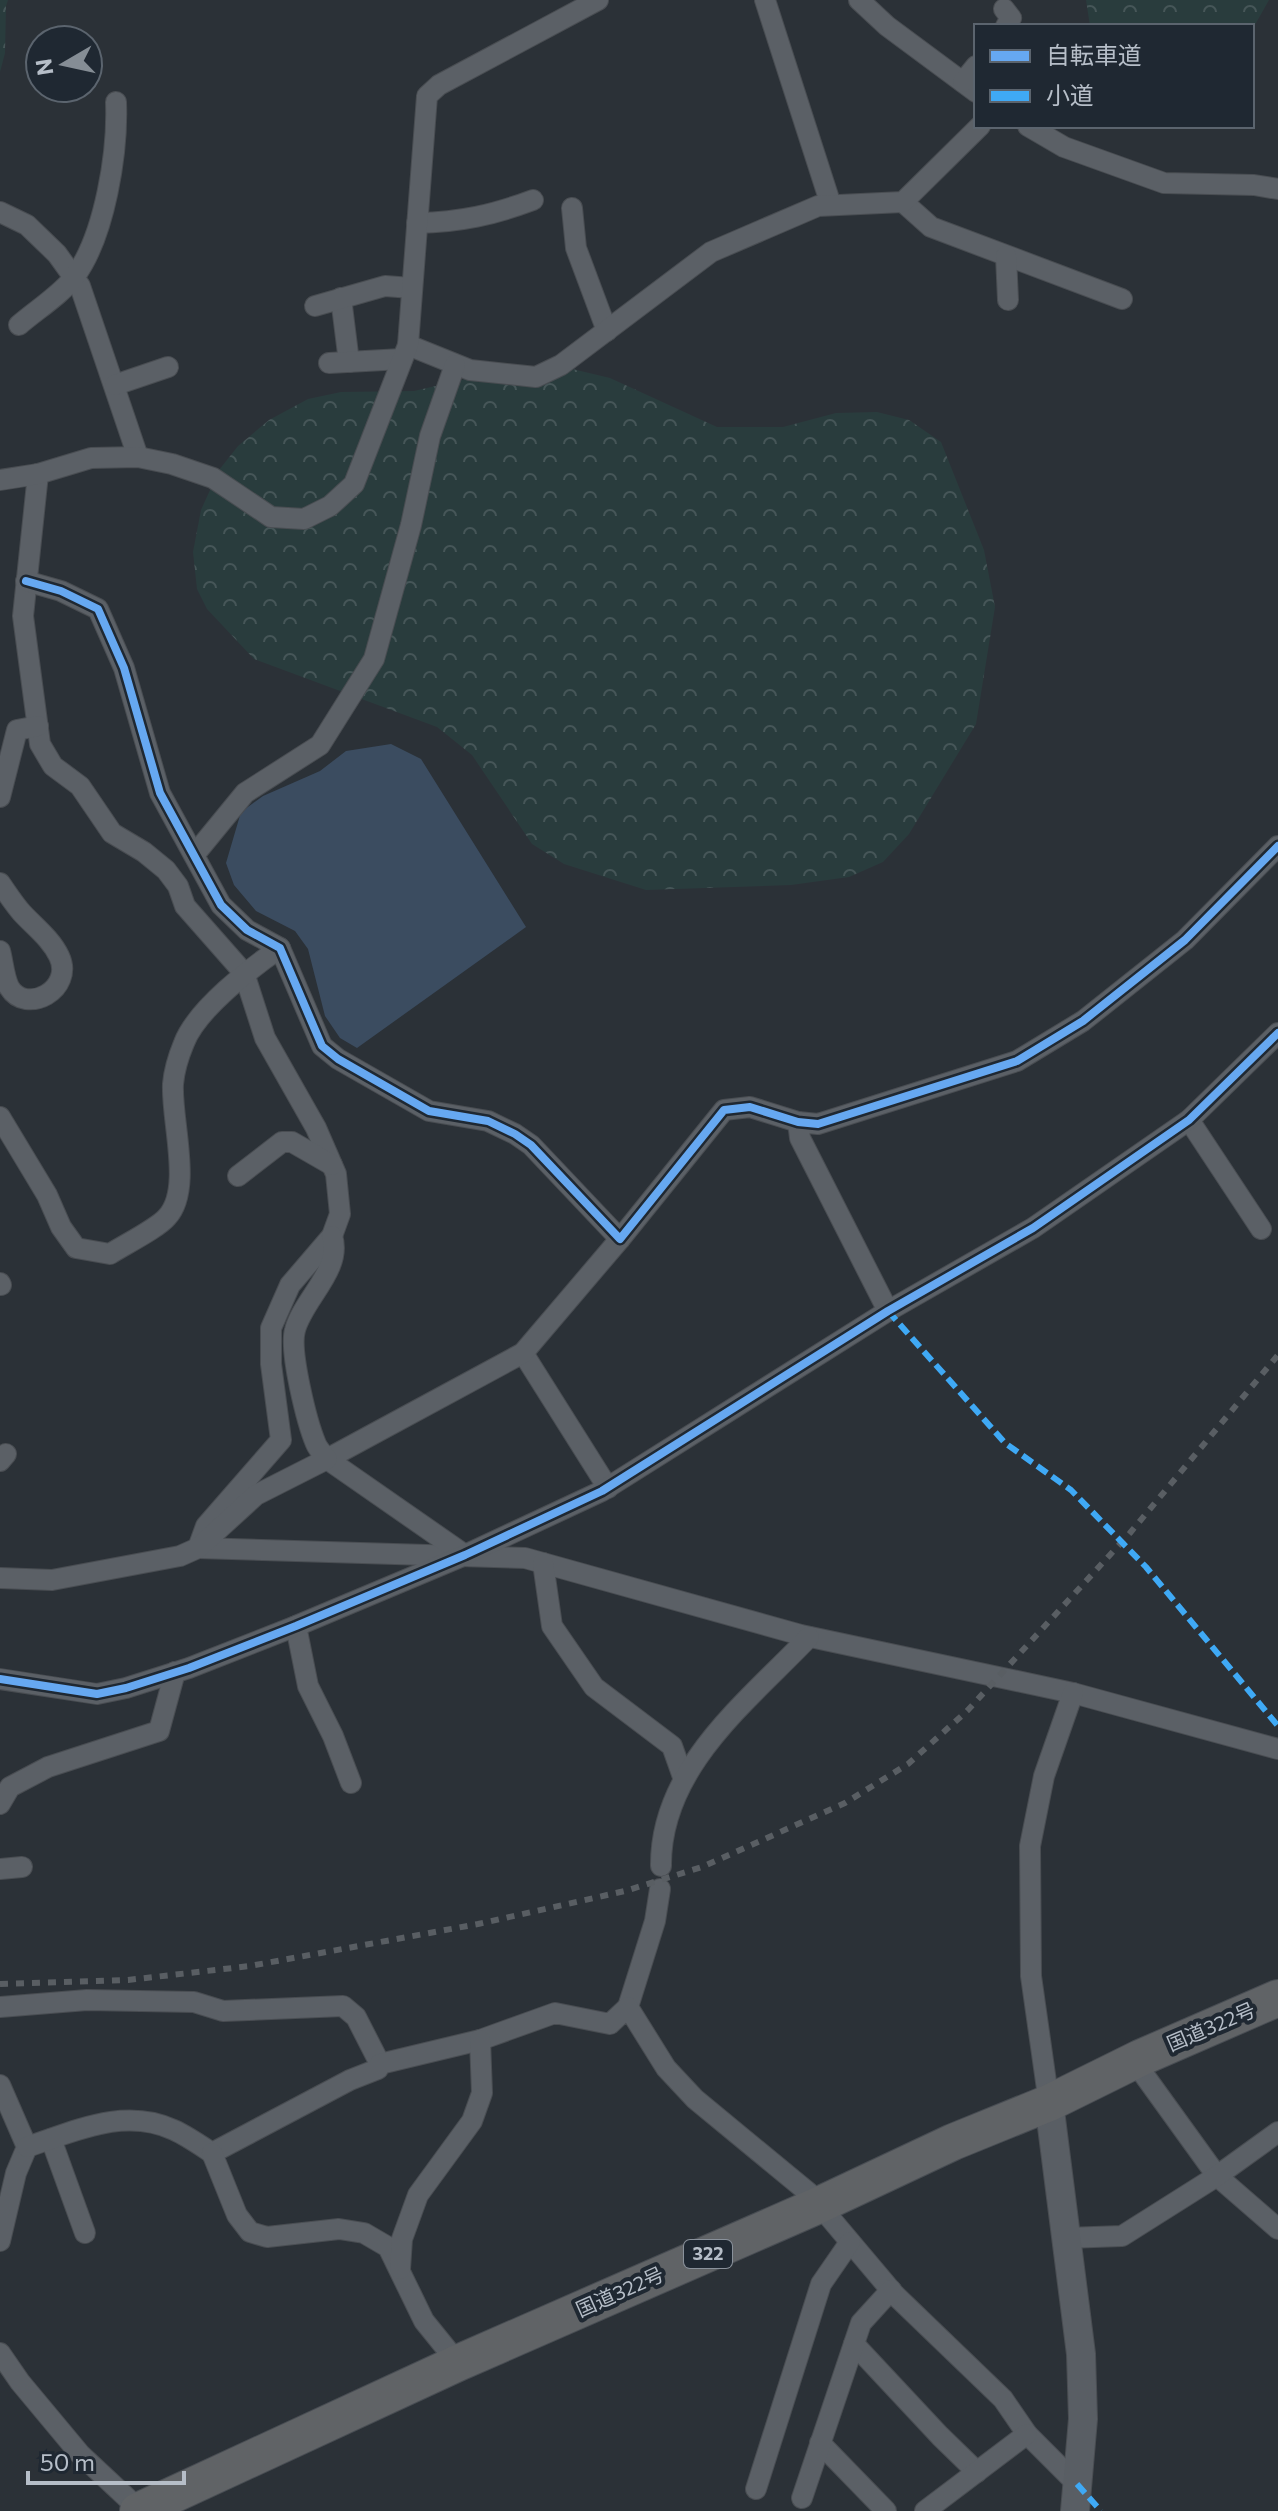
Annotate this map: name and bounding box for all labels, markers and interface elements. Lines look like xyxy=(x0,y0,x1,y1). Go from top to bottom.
north arrow xyxy=(24,24,104,104)
legend xyxy=(974,24,1254,128)
text: 自転車道 xyxy=(1046,40,1142,69)
text: N xyxy=(29,57,58,77)
text: 小道 xyxy=(1046,80,1094,109)
street label: 国道322号 xyxy=(1163,1997,1258,2055)
road number: 322 xyxy=(684,2240,732,2268)
street label: 国道322号 xyxy=(572,2261,667,2321)
scale bar xyxy=(28,2435,184,2485)
text: 50 m xyxy=(40,2447,95,2476)

